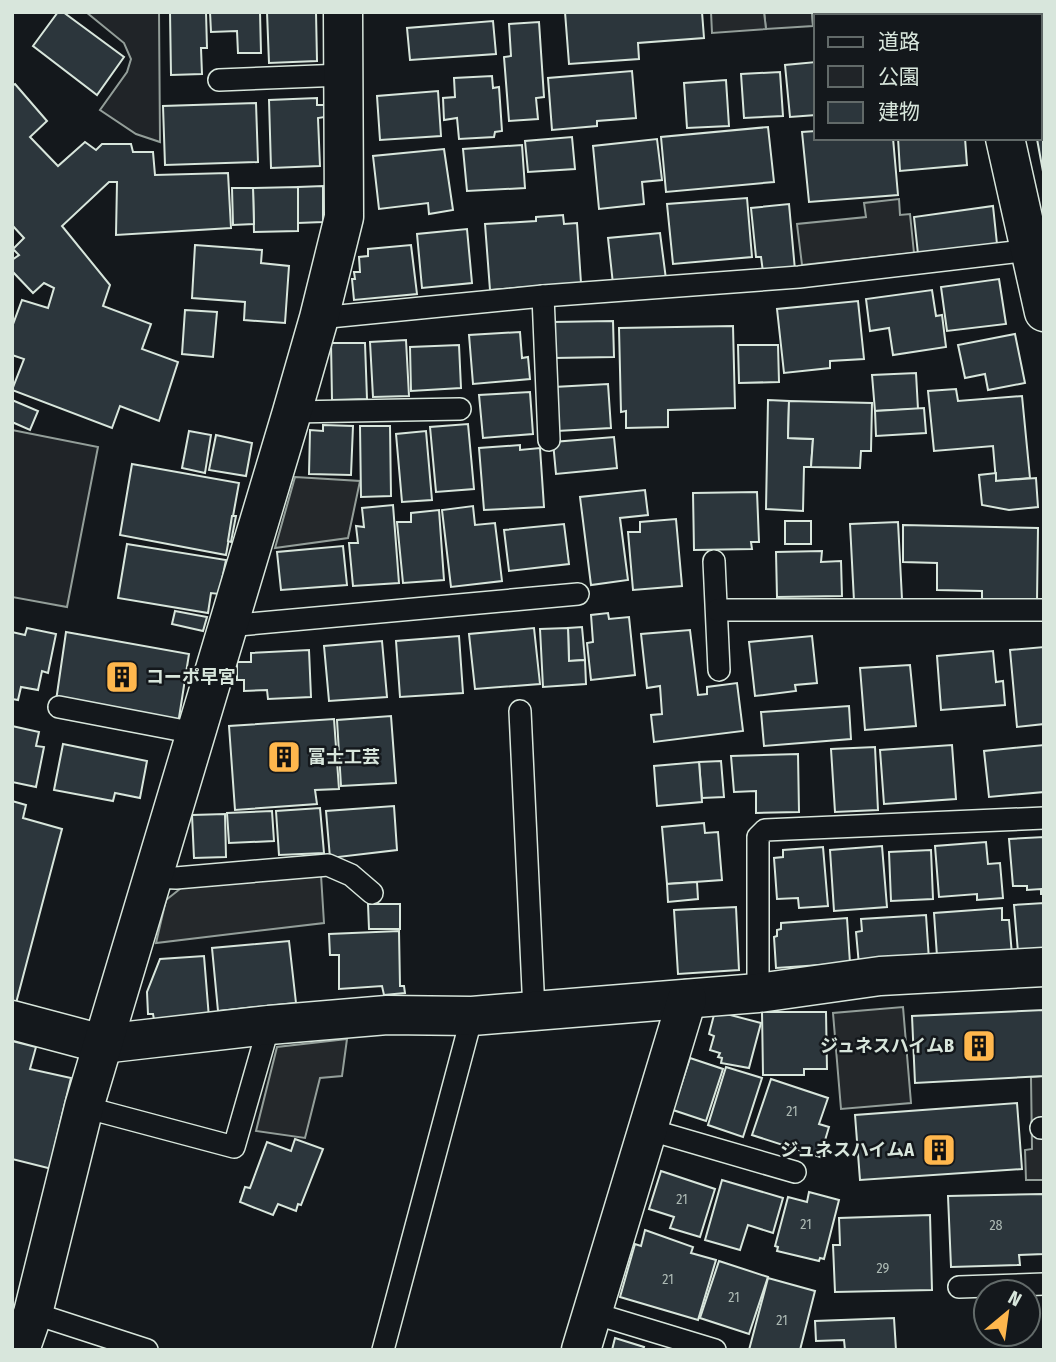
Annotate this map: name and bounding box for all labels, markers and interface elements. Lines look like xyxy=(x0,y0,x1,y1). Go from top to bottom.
legend xyxy=(814,14,1042,140)
text: 道路 xyxy=(878,29,920,55)
text: 公園 xyxy=(878,64,920,90)
text: 建物 xyxy=(878,99,920,125)
building icon: コーポ早宮 xyxy=(103,658,141,696)
place label: コーポ早宮 xyxy=(146,666,236,688)
building icon: 冨士工芸 xyxy=(265,738,303,776)
place label: 冨士工芸 xyxy=(308,746,380,768)
building icon: ジュネスハイムB xyxy=(960,1027,998,1065)
place label: ジュネスハイムB xyxy=(820,1035,954,1057)
house number: 21 xyxy=(786,1103,798,1120)
building icon: ジュネスハイムA xyxy=(920,1131,958,1169)
place label: ジュネスハイムA xyxy=(780,1139,914,1161)
house number: 21 xyxy=(676,1191,688,1208)
house number: 21 xyxy=(800,1216,812,1233)
house number: 28 xyxy=(989,1217,1003,1234)
house number: 29 xyxy=(877,1260,890,1277)
house number: 21 xyxy=(662,1271,674,1288)
north arrow xyxy=(972,1278,1042,1348)
text: N xyxy=(1004,1286,1026,1311)
house number: 21 xyxy=(728,1289,740,1306)
house number: 21 xyxy=(776,1312,788,1329)

